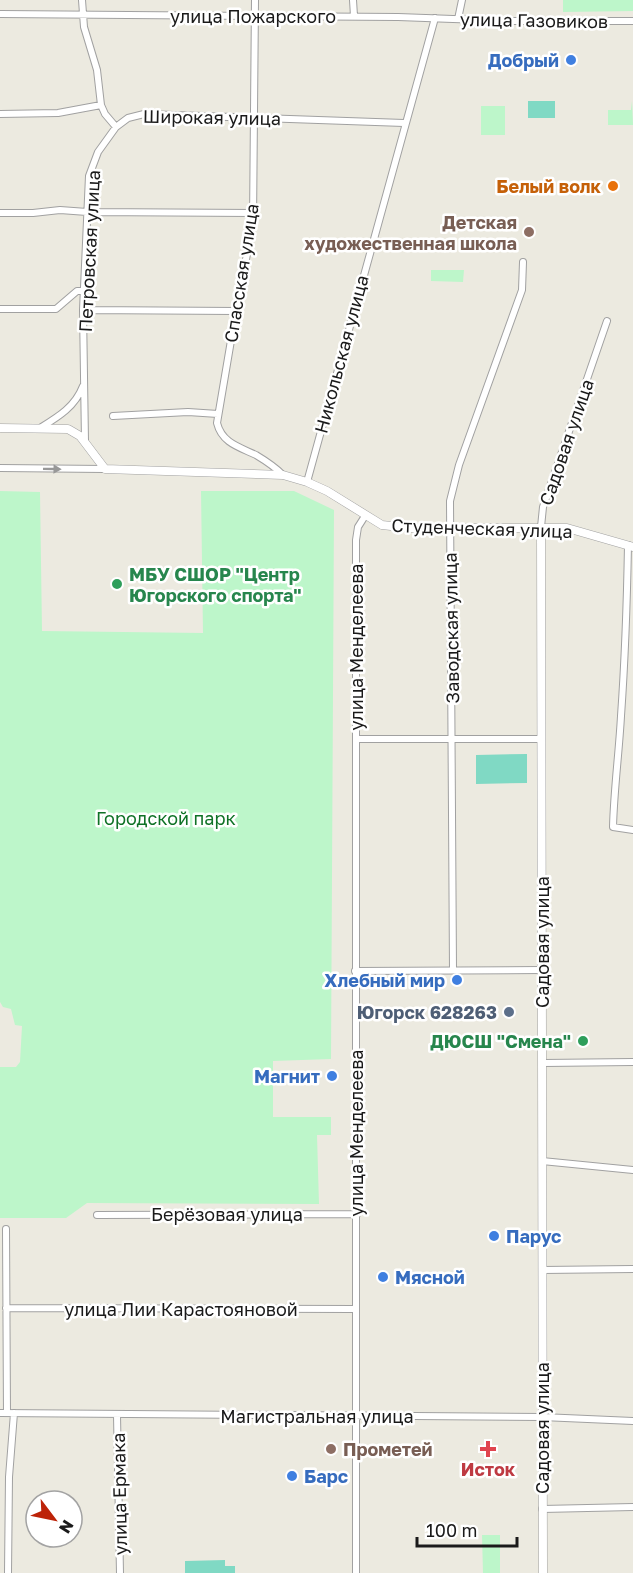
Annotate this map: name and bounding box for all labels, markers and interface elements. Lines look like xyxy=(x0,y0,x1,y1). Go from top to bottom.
street label: улица Пожарского xyxy=(170,5,336,27)
street label: улица Газовиков xyxy=(460,8,608,32)
place label: Добрый xyxy=(488,49,559,71)
marker: Добрый xyxy=(564,53,578,67)
street label: Широкая улица xyxy=(143,105,281,129)
street label: Петровская улица xyxy=(74,169,104,333)
place label: Белый волк xyxy=(496,175,602,197)
marker: Белый волк xyxy=(606,179,620,193)
street label: Спасская улица xyxy=(219,202,263,344)
place label: Детская художественная школа xyxy=(304,211,517,254)
marker: Детская художественная школа xyxy=(522,225,536,239)
street label: Никольская улица xyxy=(309,272,373,436)
street label: Садовая улица xyxy=(534,376,598,508)
one-way arrow xyxy=(43,464,62,474)
street label: Студенческая улица xyxy=(391,514,573,542)
street label: Заводская улица xyxy=(439,552,463,704)
place label: МБУ СШОР "Центр Югорского спорта" xyxy=(129,563,302,606)
street label: улица Менделеева xyxy=(345,563,367,731)
marker: МБУ СШОР "Центр Югорского спорта" xyxy=(110,577,124,591)
park label: Городской парк xyxy=(96,807,236,829)
street label: Садовая улица xyxy=(531,876,553,1008)
place label: Хлебный мир xyxy=(324,969,445,991)
marker: Хлебный мир xyxy=(450,973,464,987)
place label: Югорск 628263 xyxy=(357,1001,497,1023)
marker: Югорск 628263 xyxy=(502,1005,516,1019)
place label: ДЮСШ "Смена" xyxy=(430,1030,571,1052)
marker: ДЮСШ "Смена" xyxy=(576,1034,590,1048)
street label: улица Менделеева xyxy=(345,1049,367,1217)
place label: Магнит xyxy=(254,1065,320,1087)
marker: Магнит xyxy=(325,1069,339,1083)
street label: Берёзовая улица xyxy=(151,1203,303,1225)
place label: Парус xyxy=(506,1225,561,1247)
marker: Парус xyxy=(487,1229,501,1243)
place label: Мясной xyxy=(395,1266,465,1288)
marker: Мясной xyxy=(376,1270,390,1284)
street label: улица Лии Карастояновой xyxy=(64,1298,298,1320)
street label: Садовая улица xyxy=(531,1362,553,1494)
street label: Магистральная улица xyxy=(220,1405,414,1427)
street label: улица Ермака xyxy=(107,1432,131,1556)
place label: Прометей xyxy=(343,1438,433,1460)
marker: Прометей xyxy=(324,1442,338,1456)
marker: Исток xyxy=(481,1442,495,1456)
place label: Исток xyxy=(461,1458,516,1480)
place label: Барс xyxy=(304,1465,348,1487)
marker: Барс xyxy=(285,1469,299,1483)
north arrow xyxy=(24,1489,84,1549)
scale bar xyxy=(417,1510,518,1548)
text: N xyxy=(55,1516,78,1537)
text: 100 m xyxy=(426,1519,477,1541)

